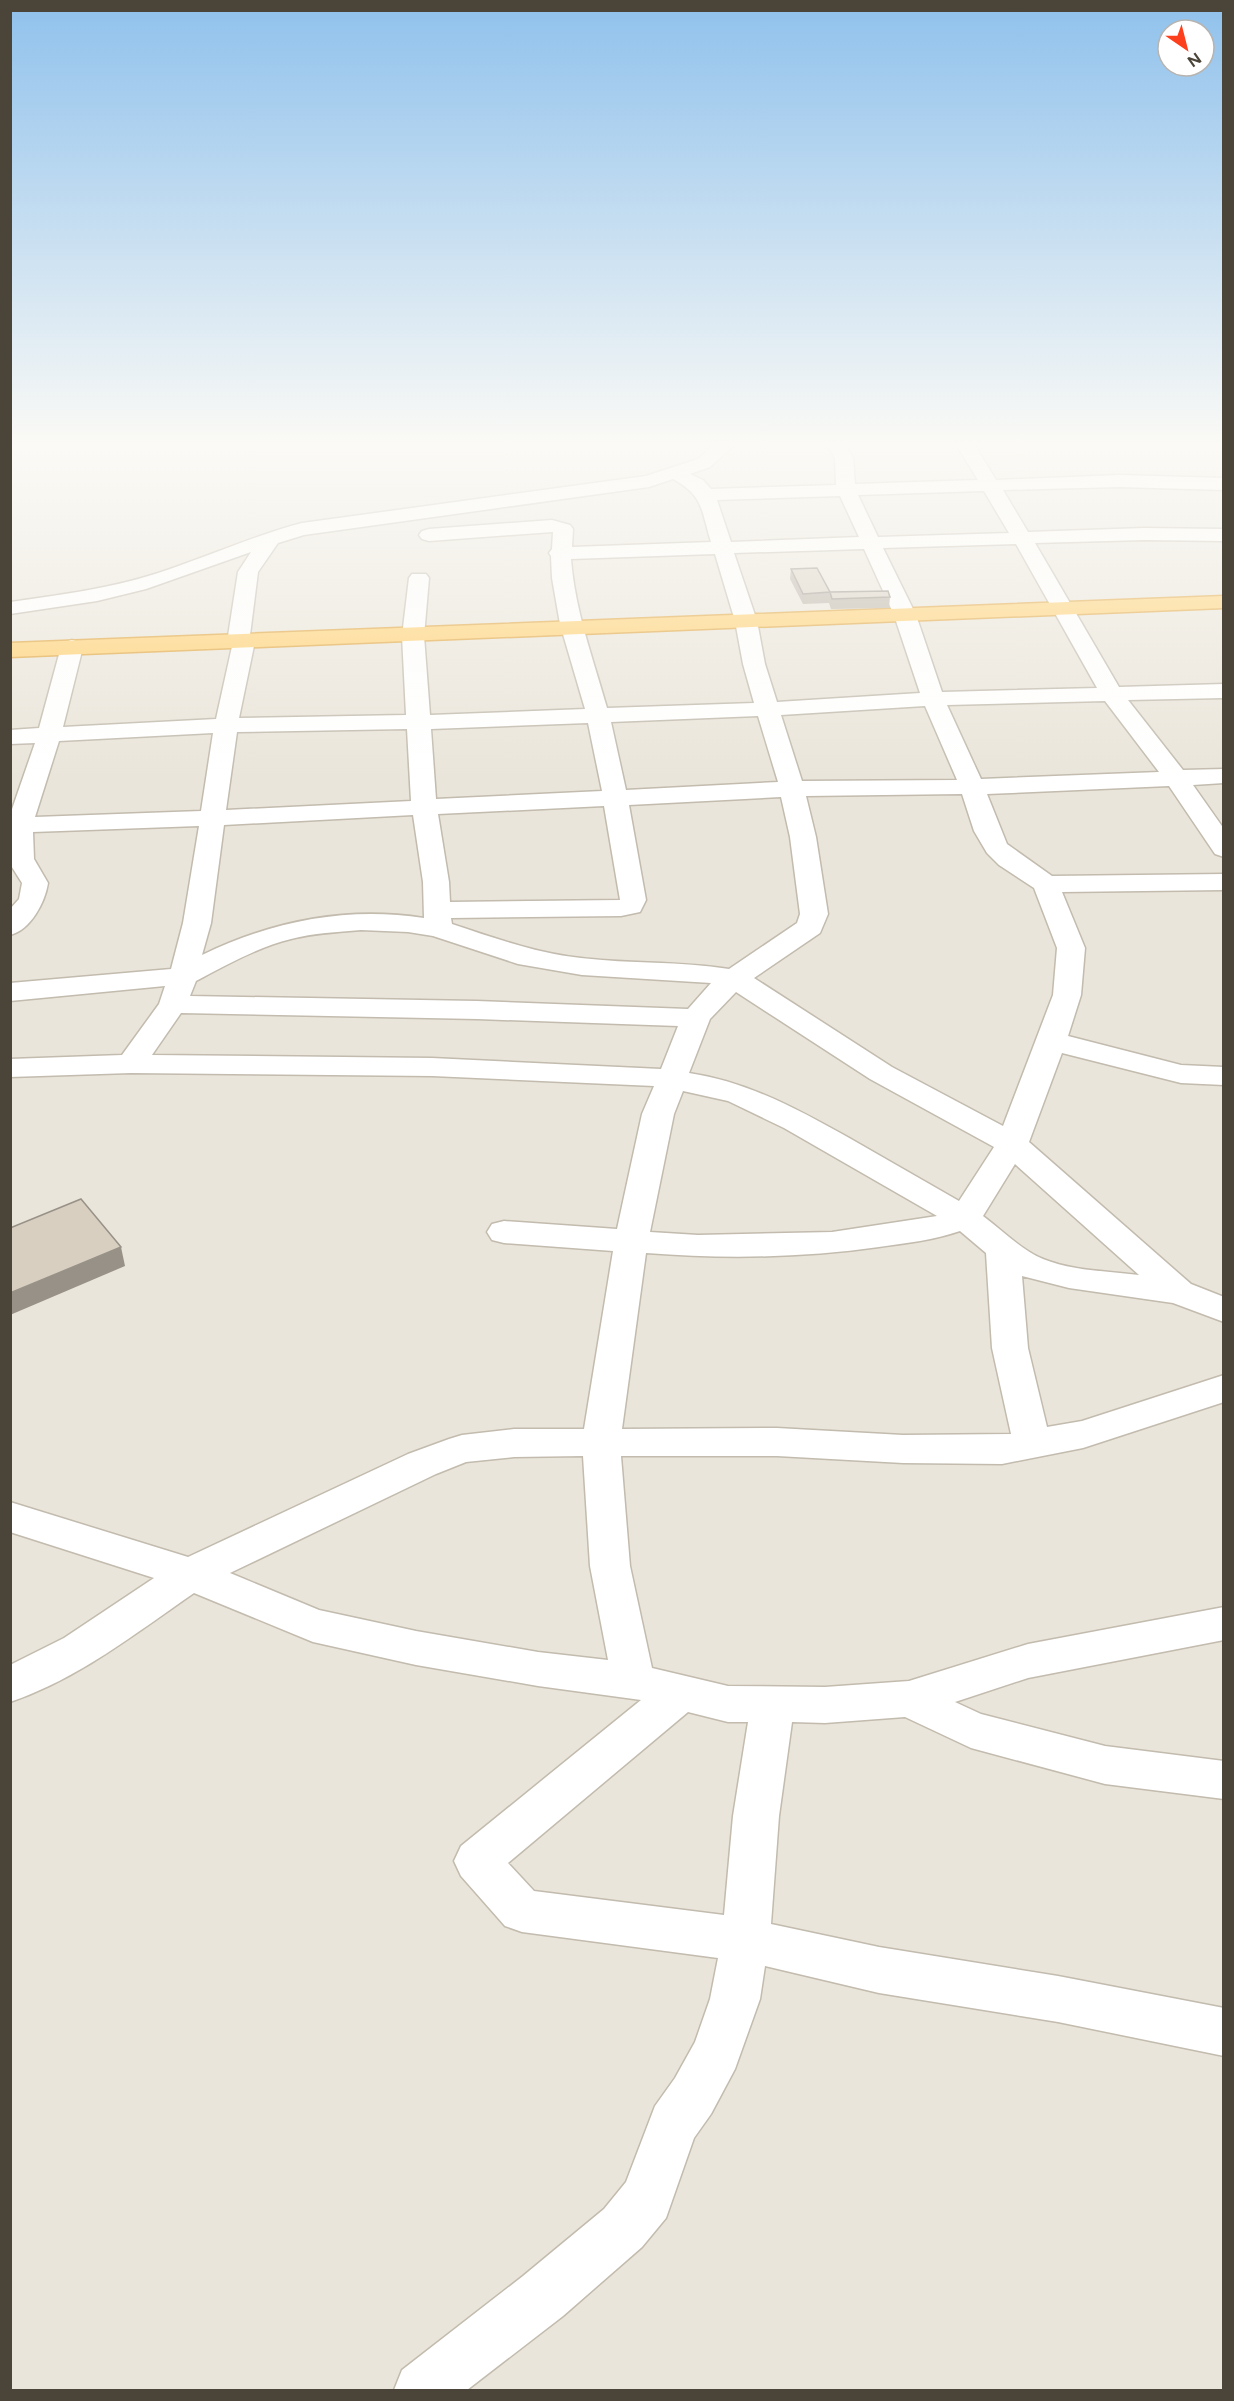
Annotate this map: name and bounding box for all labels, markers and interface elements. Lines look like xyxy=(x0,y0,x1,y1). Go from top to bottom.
north arrow xyxy=(1156,18,1216,78)
text: N xyxy=(1184,49,1205,71)

